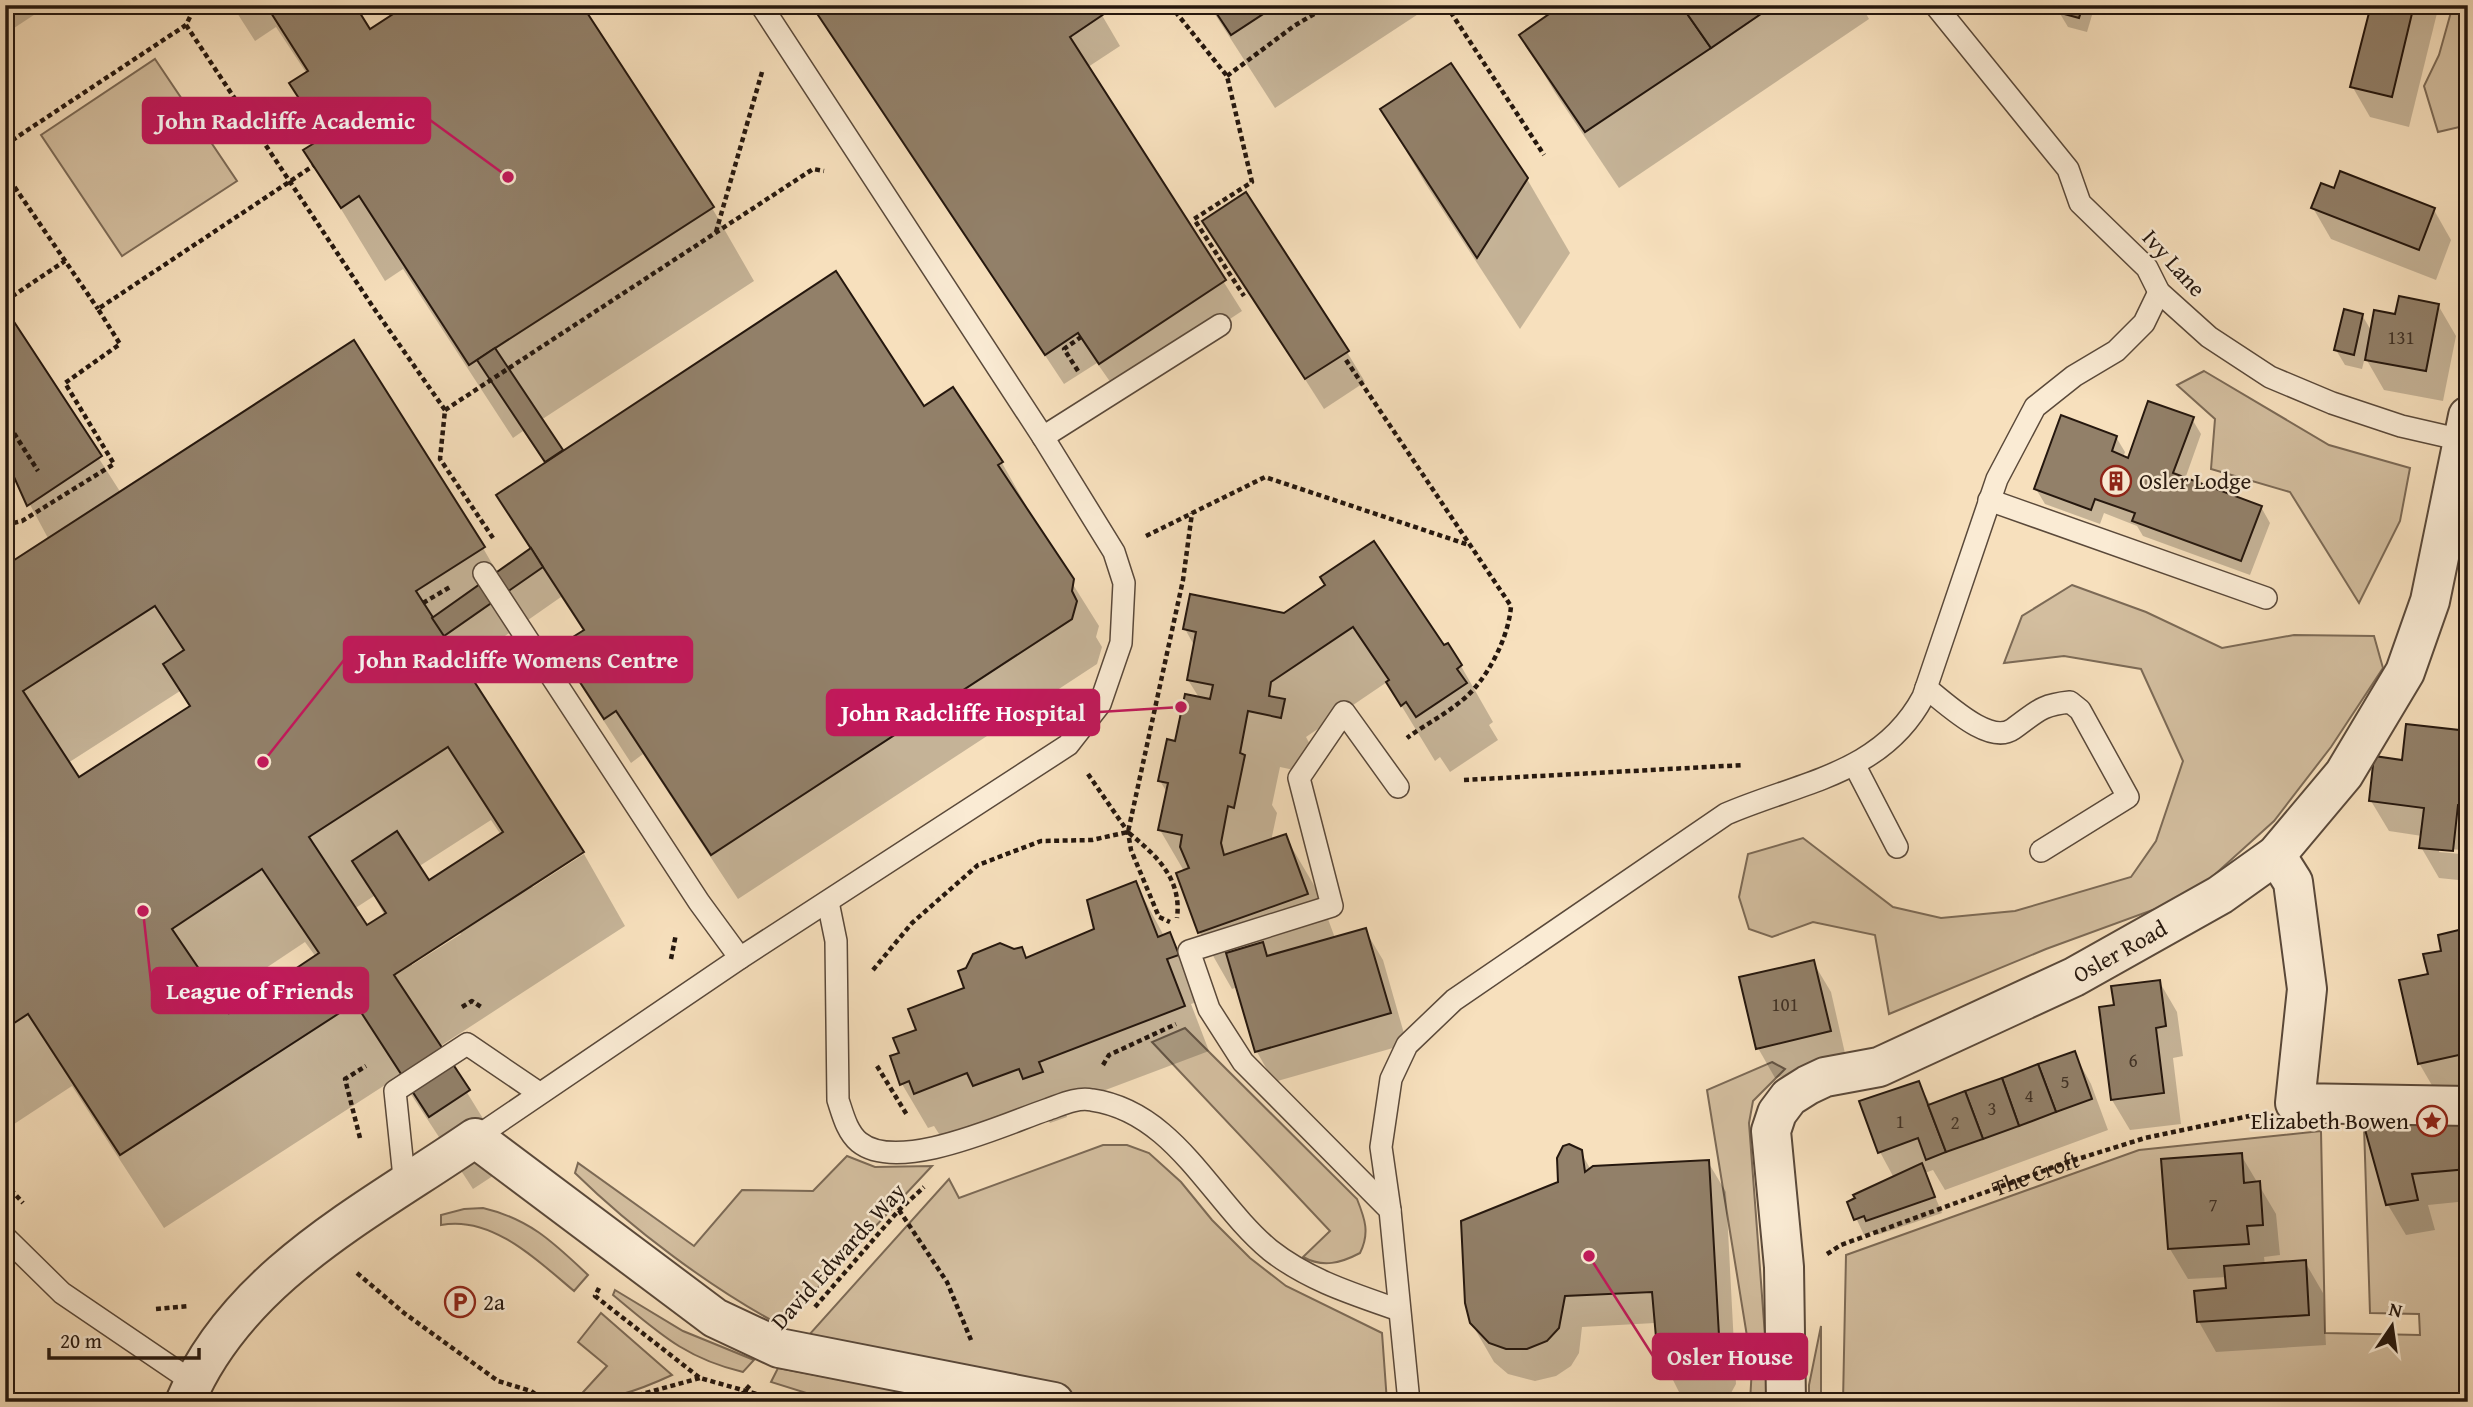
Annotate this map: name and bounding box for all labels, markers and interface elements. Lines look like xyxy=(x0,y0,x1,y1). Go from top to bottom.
callout: John Radcliffe Academic xyxy=(143,98,430,143)
text: John Radcliffe Academic xyxy=(153,103,415,138)
street label: Ivy Lane xyxy=(2135,222,2214,304)
house number: 131 xyxy=(2387,323,2415,351)
building icon: Osler Lodge xyxy=(2099,464,2133,498)
place label: Osler Lodge xyxy=(2139,464,2251,497)
callout: John Radcliffe Womens Centre xyxy=(344,637,692,682)
text: John Radcliffe Womens Centre xyxy=(354,642,678,677)
callout: John Radcliffe Hospital xyxy=(827,690,1099,735)
text: John Radcliffe Hospital xyxy=(837,695,1086,730)
street label: Osler Road xyxy=(2066,911,2173,991)
callout: League of Friends xyxy=(152,968,368,1013)
text: League of Friends xyxy=(166,973,354,1008)
house number: 101 xyxy=(1771,990,1799,1018)
house number: 6 xyxy=(2128,1046,2138,1074)
house number: 5 xyxy=(2060,1067,2070,1095)
house number: 4 xyxy=(2024,1081,2034,1109)
house number: 3 xyxy=(1987,1094,1997,1122)
place label: Elizabeth Bowen xyxy=(2251,1104,2409,1137)
place icon: Elizabeth Bowen xyxy=(2415,1104,2449,1138)
house number: 1 xyxy=(1895,1107,1905,1135)
house number: 2 xyxy=(1950,1108,1960,1136)
street label: The Croft xyxy=(1987,1143,2083,1204)
street label: David Edwards Way xyxy=(763,1175,913,1336)
house number: 7 xyxy=(2208,1190,2218,1218)
parking icon: 2a xyxy=(443,1285,477,1319)
place label: 2a xyxy=(483,1285,505,1318)
north arrow xyxy=(2358,1292,2428,1362)
text: N xyxy=(2386,1294,2405,1325)
scale bar xyxy=(49,1316,200,1360)
text: 20 m xyxy=(60,1325,102,1356)
callout: Osler House xyxy=(1653,1334,1807,1379)
text: Osler House xyxy=(1667,1339,1793,1374)

